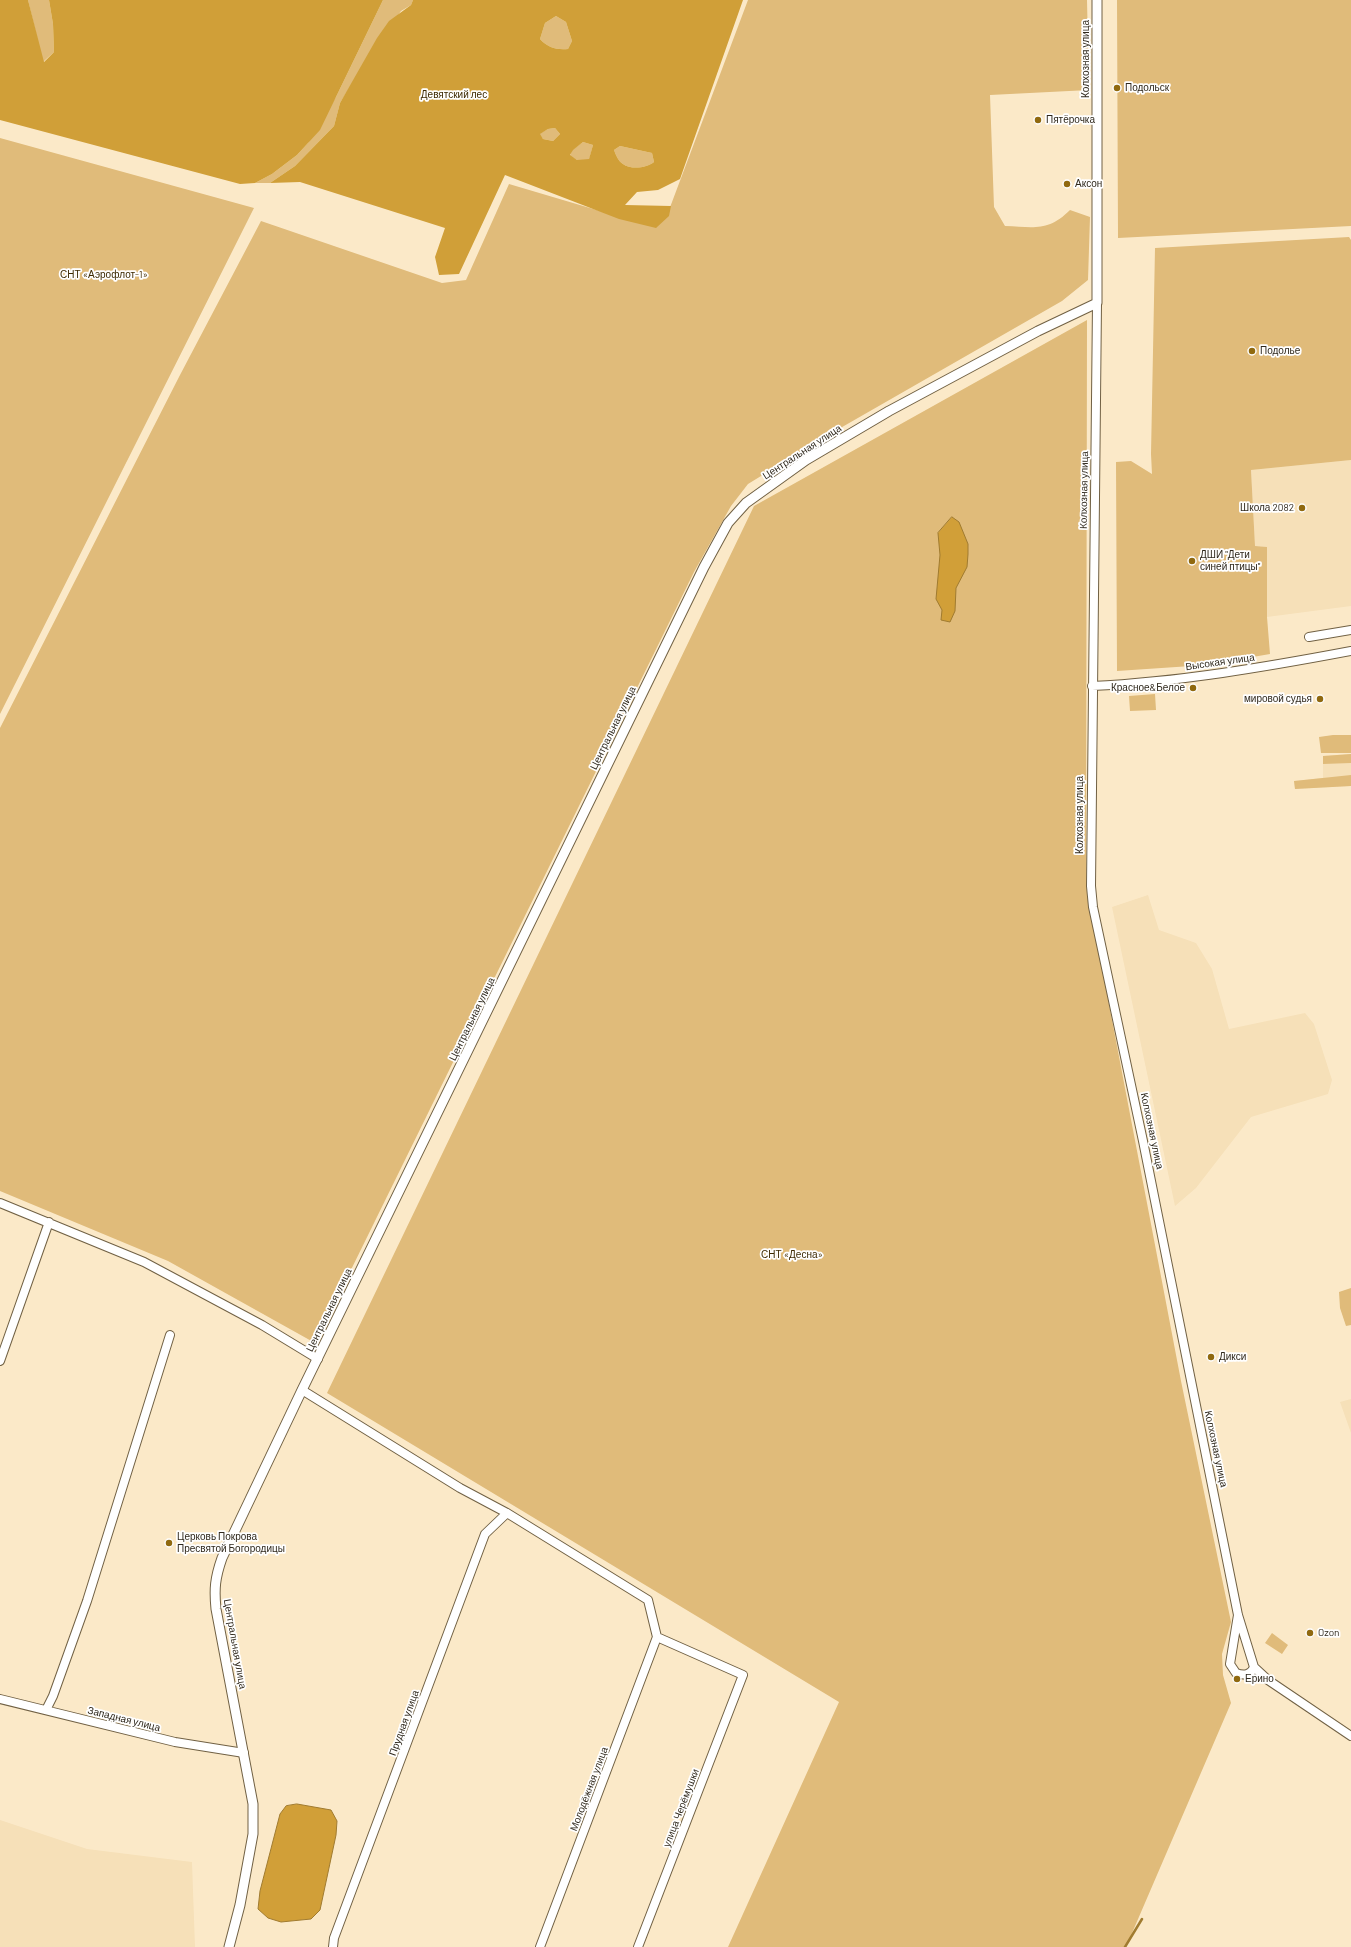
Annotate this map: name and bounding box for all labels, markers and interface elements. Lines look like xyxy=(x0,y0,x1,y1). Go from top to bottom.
street label: Колхозная улица xyxy=(1080,20,1092,98)
place label: Подольск xyxy=(1125,82,1169,94)
marker: Подольск xyxy=(1112,83,1122,93)
park label: Девятский лес xyxy=(421,89,487,101)
place label: Пятёрочка xyxy=(1046,114,1095,126)
marker: Пятёрочка xyxy=(1033,115,1043,125)
place label: Аксон xyxy=(1075,178,1102,190)
marker: Аксон xyxy=(1062,179,1072,189)
park label: СНТ «Аэрофлот-1» xyxy=(60,269,148,281)
place label: Подолье xyxy=(1260,345,1300,357)
marker: Подолье xyxy=(1247,346,1257,356)
street label: Центральная улица xyxy=(760,422,844,482)
street label: Колхозная улица xyxy=(1077,451,1091,529)
place label: Школа 2082 xyxy=(1240,502,1294,514)
marker: Школа 2082 xyxy=(1297,503,1307,513)
place label: ДШИ "Дети синей птицы" xyxy=(1200,549,1260,572)
marker: ДШИ "Дети синей птицы" xyxy=(1187,556,1197,566)
street label: Высокая улица xyxy=(1185,651,1255,673)
place label: Красное&Белое xyxy=(1111,682,1185,694)
marker: Красное&Белое xyxy=(1188,683,1198,693)
street label: Центральная улица xyxy=(588,684,638,772)
place label: мировой судья xyxy=(1244,693,1312,705)
marker: мировой судья xyxy=(1315,694,1325,704)
street label: Колхозная улица xyxy=(1074,776,1086,854)
street label: Центральная улица xyxy=(447,975,497,1063)
street label: Колхозная улица xyxy=(1138,1092,1166,1170)
park label: СНТ «Десна» xyxy=(761,1249,823,1261)
street label: Центральная улица xyxy=(304,1266,354,1354)
place label: Дикси xyxy=(1219,1351,1246,1363)
marker: Дикси xyxy=(1206,1352,1216,1362)
street label: Колхозная улица xyxy=(1202,1410,1230,1488)
place label: Церковь Покрова Пресвятой Богородицы xyxy=(177,1531,285,1554)
marker: Церковь Покрова Пресвятой Богородицы xyxy=(164,1538,174,1548)
street label: Центральная улица xyxy=(221,1598,249,1690)
place label: Ozon xyxy=(1318,1627,1340,1639)
marker: Ozon xyxy=(1305,1628,1315,1638)
place label: Ерино xyxy=(1245,1673,1274,1685)
marker: Ерино xyxy=(1232,1674,1242,1684)
street label: Прудная улица xyxy=(387,1688,421,1758)
street label: Западная улица xyxy=(86,1704,162,1734)
street label: Молодёжная улица xyxy=(567,1745,611,1833)
street label: улица Черёмушки xyxy=(661,1767,701,1849)

